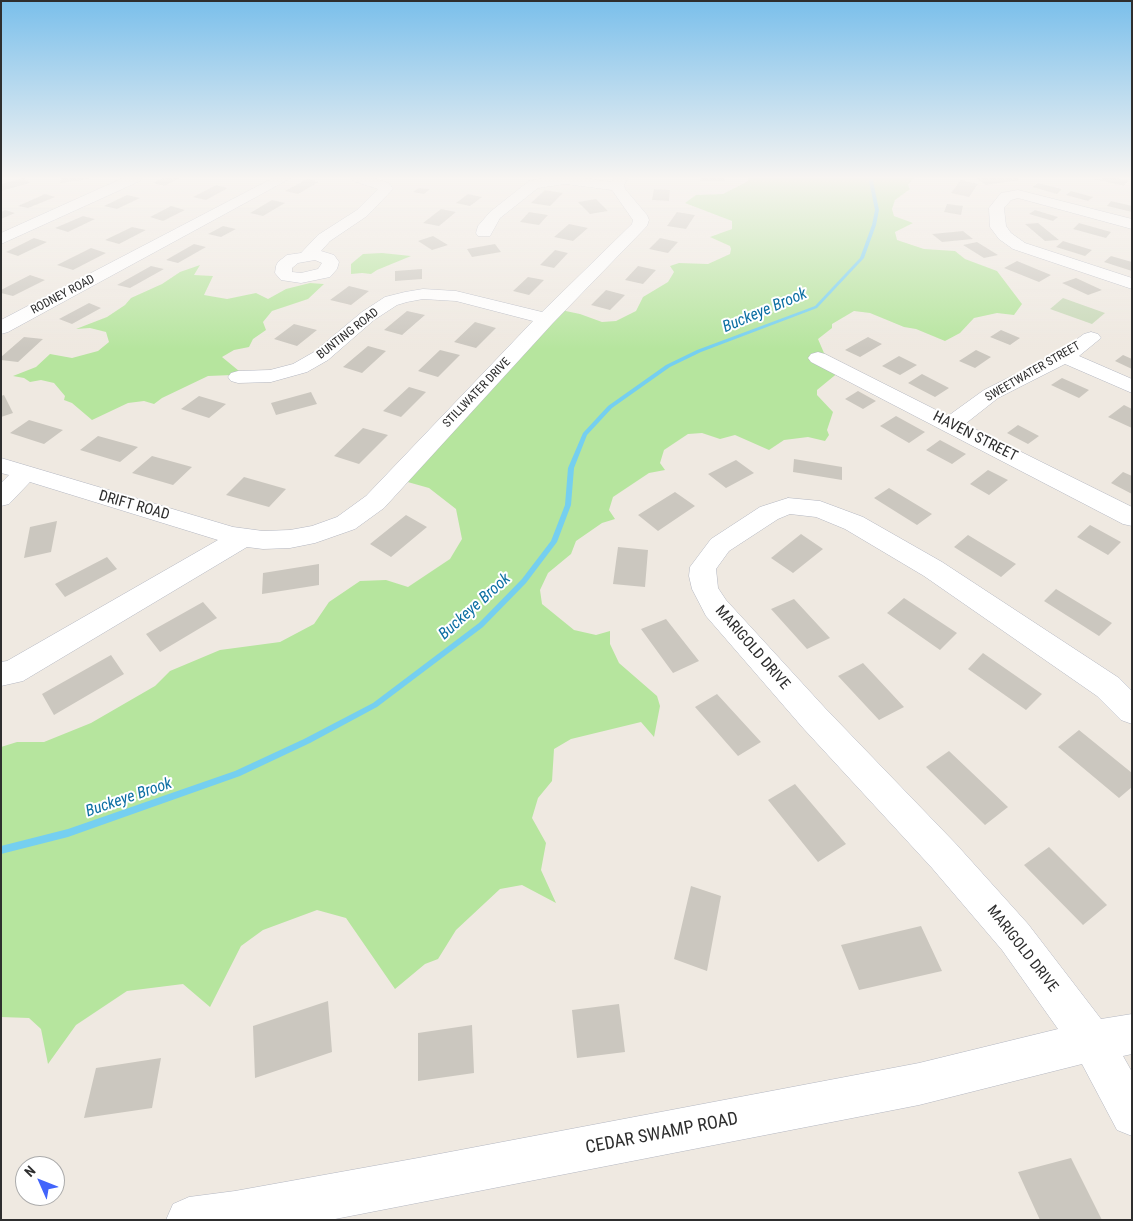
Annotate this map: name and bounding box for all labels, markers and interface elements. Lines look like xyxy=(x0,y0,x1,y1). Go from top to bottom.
street label: RODNEY ROAD xyxy=(29,272,97,318)
water label: Buckeye Brook xyxy=(720,285,810,337)
street label: BUNTING ROAD xyxy=(314,305,382,363)
street label: SWEETWATER STREET xyxy=(983,339,1083,405)
street label: STILLWATER DRIVE xyxy=(440,355,514,431)
street label: HAVEN STREET xyxy=(930,408,1020,466)
street label: DRIFT ROAD xyxy=(96,487,172,525)
water label: Buckeye Brook xyxy=(435,570,515,644)
street label: MARIGOLD DRIVE xyxy=(711,602,793,694)
water label: Buckeye Brook xyxy=(83,774,175,822)
street label: MARIGOLD DRIVE xyxy=(983,902,1061,996)
street label: CEDAR SWAMP ROAD xyxy=(584,1109,740,1159)
north arrow xyxy=(15,1156,65,1206)
text: N xyxy=(21,1163,39,1180)

